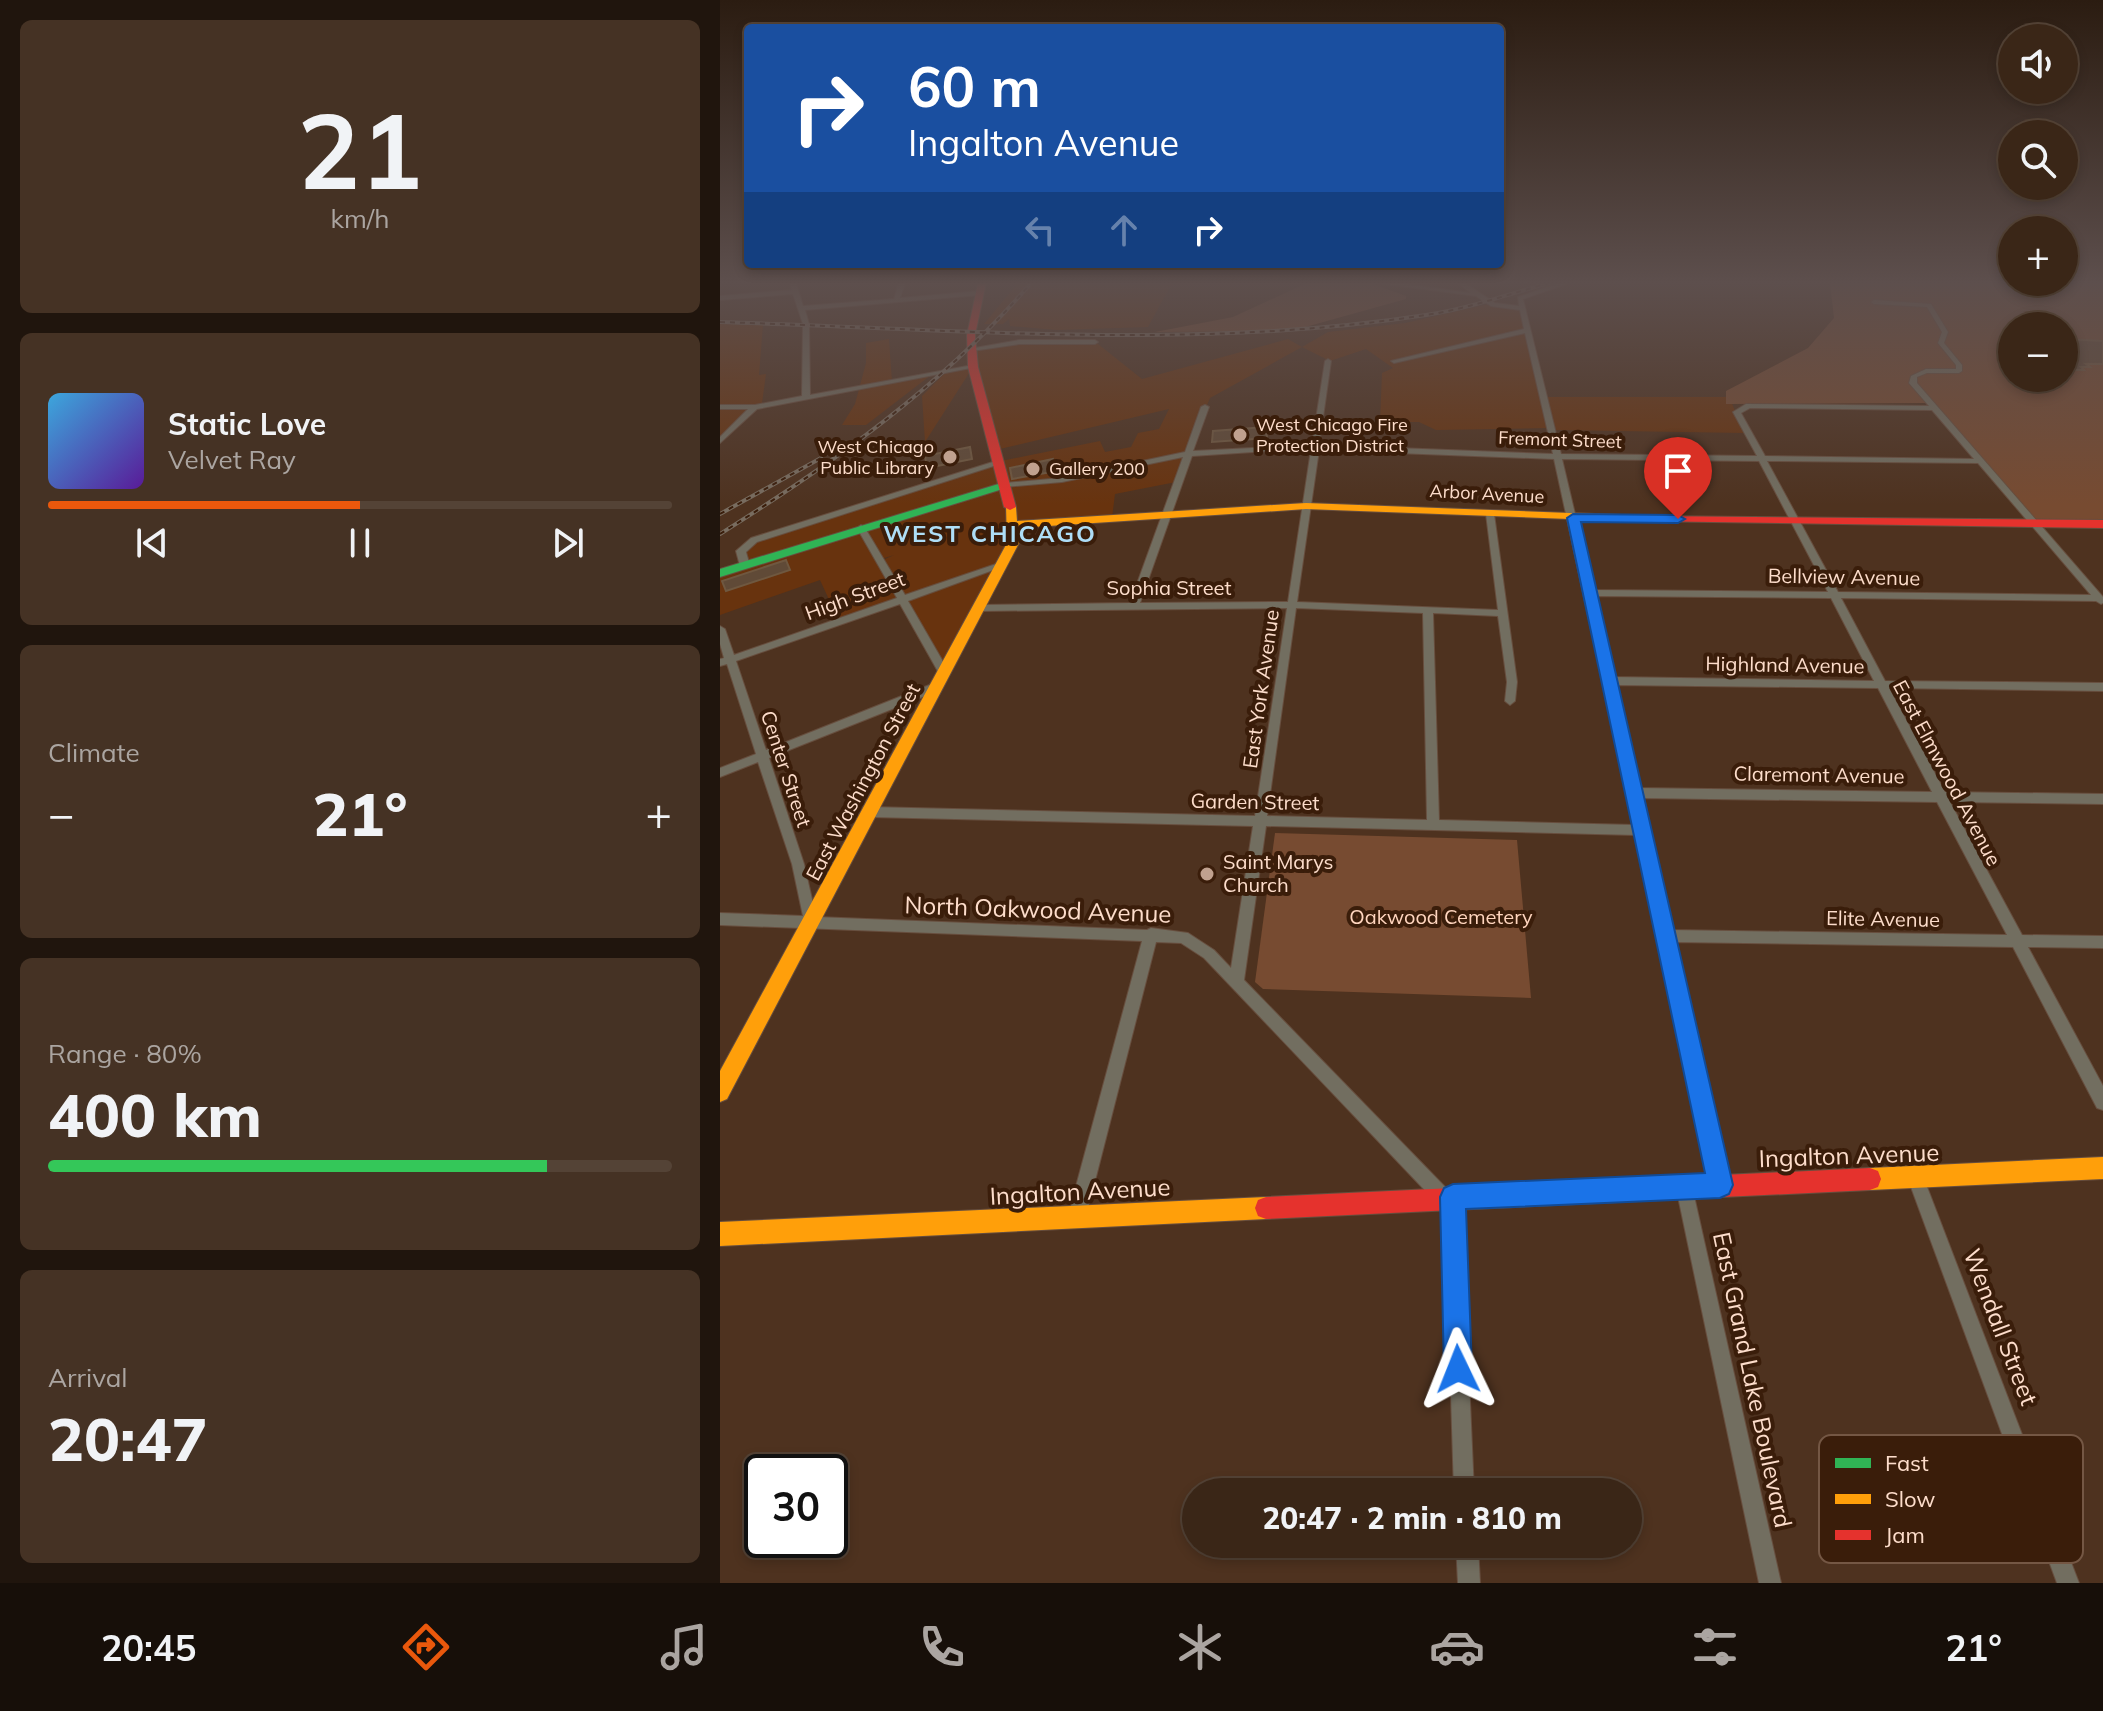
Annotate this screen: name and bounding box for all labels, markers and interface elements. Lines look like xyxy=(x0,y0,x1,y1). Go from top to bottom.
map controls xyxy=(1998,24,2078,392)
button: sound xyxy=(1998,24,2078,104)
text: 60 m xyxy=(908,51,1041,121)
icon: right xyxy=(776,56,880,160)
text: 21 xyxy=(298,84,422,215)
text: Ingalton Avenue xyxy=(908,120,1179,165)
button: search xyxy=(1998,120,2078,200)
text: km/h xyxy=(331,202,389,235)
icon: left xyxy=(1018,208,1062,252)
icon: ahead xyxy=(1102,208,1146,252)
icon: right xyxy=(1186,208,1230,252)
button: + xyxy=(1998,216,2078,296)
button: − xyxy=(1998,312,2078,392)
text: Static Love xyxy=(168,405,326,443)
place label: West Chicago Fire Protection District xyxy=(1256,413,1408,457)
marker: West Chicago Fire Protection District xyxy=(1231,426,1249,444)
street label: Fremont Street xyxy=(1498,426,1622,453)
place label: West Chicago Public Library xyxy=(818,435,934,479)
pin xyxy=(1644,437,1712,519)
text: Velvet Ray xyxy=(168,443,296,476)
marker: West Chicago Public Library xyxy=(941,448,959,466)
icon: arrive xyxy=(1656,449,1700,493)
place label: Gallery 200 xyxy=(1049,457,1145,480)
marker: Gallery 200 xyxy=(1024,460,1042,478)
street label: Arbor Avenue xyxy=(1429,479,1545,508)
district label: WEST CHICAGO xyxy=(883,518,1097,548)
icon: previous xyxy=(130,521,174,565)
icon: pause xyxy=(338,521,382,565)
icon: next xyxy=(546,521,590,565)
street label: Bellview Avenue xyxy=(1768,563,1920,590)
street label: High Street xyxy=(802,566,908,625)
street label: Sophia Street xyxy=(1107,575,1231,600)
street label: East York Avenue xyxy=(1237,608,1284,770)
street label: Highland Avenue xyxy=(1705,651,1865,678)
street label: East Elmwood Avenue xyxy=(1888,676,2007,870)
street label: East Washington Street xyxy=(800,679,925,885)
street label: Center Street xyxy=(756,707,817,830)
text: Climate xyxy=(48,736,140,769)
street label: Claremont Avenue xyxy=(1733,761,1905,788)
text: 21° xyxy=(312,776,408,851)
text: − xyxy=(48,786,74,841)
text: + xyxy=(646,786,672,841)
street label: Garden Street xyxy=(1190,788,1320,815)
place label: Saint Marys Church xyxy=(1223,849,1334,897)
marker: Saint Marys Church xyxy=(1198,865,1216,883)
street label: North Oakwood Avenue xyxy=(904,889,1172,929)
park label: Oakwood Cemetery xyxy=(1349,904,1533,929)
street label: Elite Avenue xyxy=(1826,905,1940,932)
text: Range · 80% xyxy=(48,1037,202,1070)
text: 400 km xyxy=(48,1077,262,1152)
street label: Ingalton Avenue xyxy=(1758,1137,1940,1173)
street label: Ingalton Avenue xyxy=(989,1171,1171,1211)
street label: East Grand Lake Boulevard xyxy=(1707,1229,1799,1530)
street label: Wendall Street xyxy=(1957,1244,2045,1409)
position arrow xyxy=(1416,1327,1500,1411)
text: Arrival xyxy=(48,1361,128,1394)
text: 20:47 xyxy=(48,1401,208,1476)
legend xyxy=(1819,1435,2083,1563)
text: Fast xyxy=(1885,1449,1929,1477)
speed limit sign: 30 xyxy=(744,1454,848,1558)
text: Slow xyxy=(1885,1485,1935,1513)
text: 20:47 · 2 min · 810 m xyxy=(1262,1499,1562,1537)
text: Jam xyxy=(1885,1521,1925,1549)
icon: directions xyxy=(398,1619,454,1675)
icon: music xyxy=(656,1619,712,1675)
icon: phone xyxy=(914,1619,970,1675)
icon: climate xyxy=(1172,1619,1228,1675)
icon: car xyxy=(1429,1619,1485,1675)
icon: filters xyxy=(1687,1619,1743,1675)
text: 20:45 xyxy=(101,1625,196,1670)
text: 21° xyxy=(1945,1625,2002,1670)

